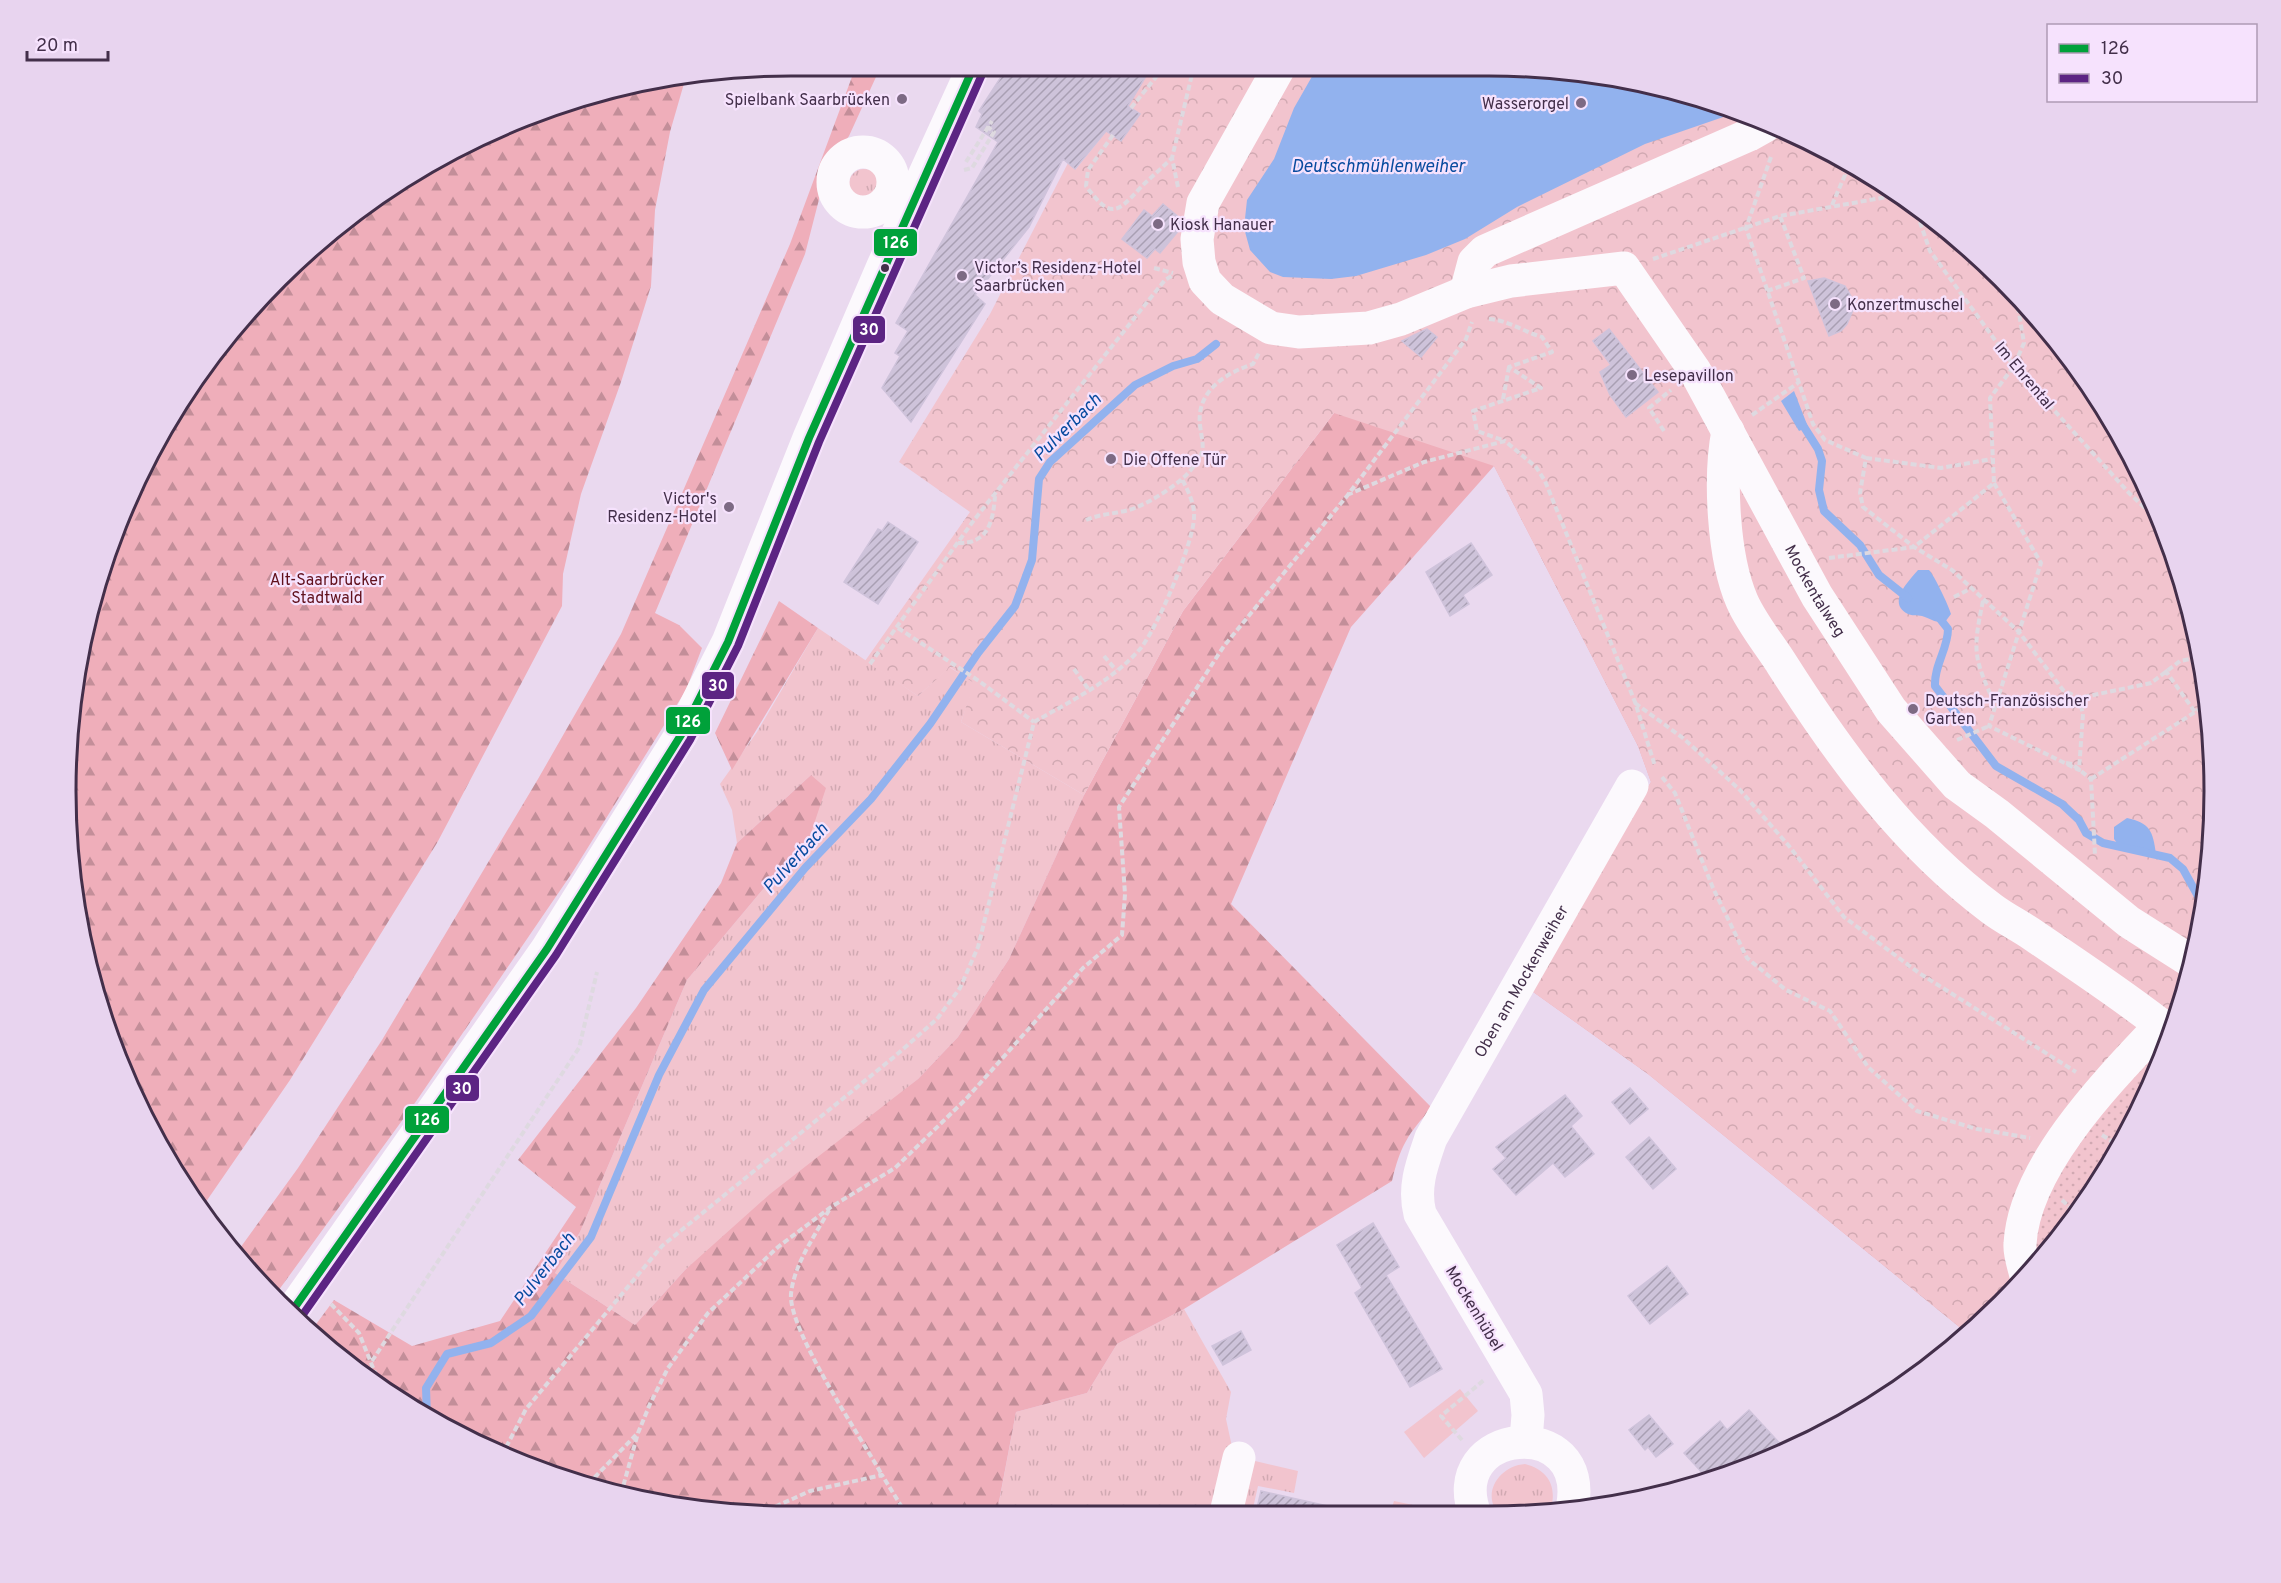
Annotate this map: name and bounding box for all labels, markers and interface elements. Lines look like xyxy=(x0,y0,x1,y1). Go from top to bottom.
scale bar xyxy=(27,24,108,62)
legend xyxy=(2047,24,2257,102)
text: 20 m xyxy=(36,35,78,58)
text: 126 xyxy=(2101,38,2129,61)
text: 30 xyxy=(2101,68,2123,91)
place label: Spielbank Saarbrücken xyxy=(725,91,890,111)
marker: Spielbank Saarbrücken xyxy=(895,92,909,106)
place label: Wasserorgel xyxy=(1482,95,1569,115)
marker: Wasserorgel xyxy=(1574,96,1588,110)
water label: Deutschmühlenweiher xyxy=(1291,156,1467,179)
place label: Kiosk Hanauer xyxy=(1170,216,1274,236)
marker: Kiosk Hanauer xyxy=(1151,217,1165,231)
line badge: 126 xyxy=(873,228,918,257)
text: 126 xyxy=(883,234,909,254)
place label: Victor’s Residenz-Hotel Saarbrücken xyxy=(974,259,1141,297)
unlabelled marker xyxy=(879,262,891,274)
marker: Victor’s Residenz-Hotel Saarbrücken xyxy=(955,269,969,283)
place label: Konzertmuschel xyxy=(1847,296,1964,316)
marker: Konzertmuschel xyxy=(1828,297,1842,311)
line badge: 30 xyxy=(852,315,886,344)
text: 30 xyxy=(859,321,879,341)
street label: Im Ehrental xyxy=(1989,338,2058,414)
place label: Lesepavillon xyxy=(1644,367,1734,387)
marker: Lesepavillon xyxy=(1625,368,1639,382)
water label: Pulverbach xyxy=(1029,389,1107,467)
place label: Die Offene Tür xyxy=(1123,451,1226,471)
marker: Die Offene Tür xyxy=(1104,452,1118,466)
place label: Victor's Residenz-Hotel xyxy=(607,490,717,528)
marker: Victor's Residenz-Hotel xyxy=(722,500,736,514)
street label: Mockentalweg xyxy=(1779,542,1849,641)
park label: Alt-Saarbrücker Stadtwald xyxy=(270,571,384,609)
line badge: 30 xyxy=(701,671,735,700)
text: 30 xyxy=(708,677,728,697)
place label: Deutsch-Französischer Garten xyxy=(1925,692,2089,730)
marker: Deutsch-Französischer Garten xyxy=(1906,702,1920,716)
line badge: 126 xyxy=(665,706,711,735)
text: 126 xyxy=(675,713,701,733)
water label: Pulverbach xyxy=(758,819,834,899)
street label: Oben am Mockenweiher xyxy=(1471,902,1574,1062)
line badge: 30 xyxy=(445,1074,480,1102)
text: 30 xyxy=(452,1080,472,1100)
line badge: 126 xyxy=(404,1105,450,1134)
text: 126 xyxy=(414,1111,440,1131)
water label: Pulverbach xyxy=(509,1228,581,1311)
street label: Mockenhübel xyxy=(1440,1263,1507,1355)

